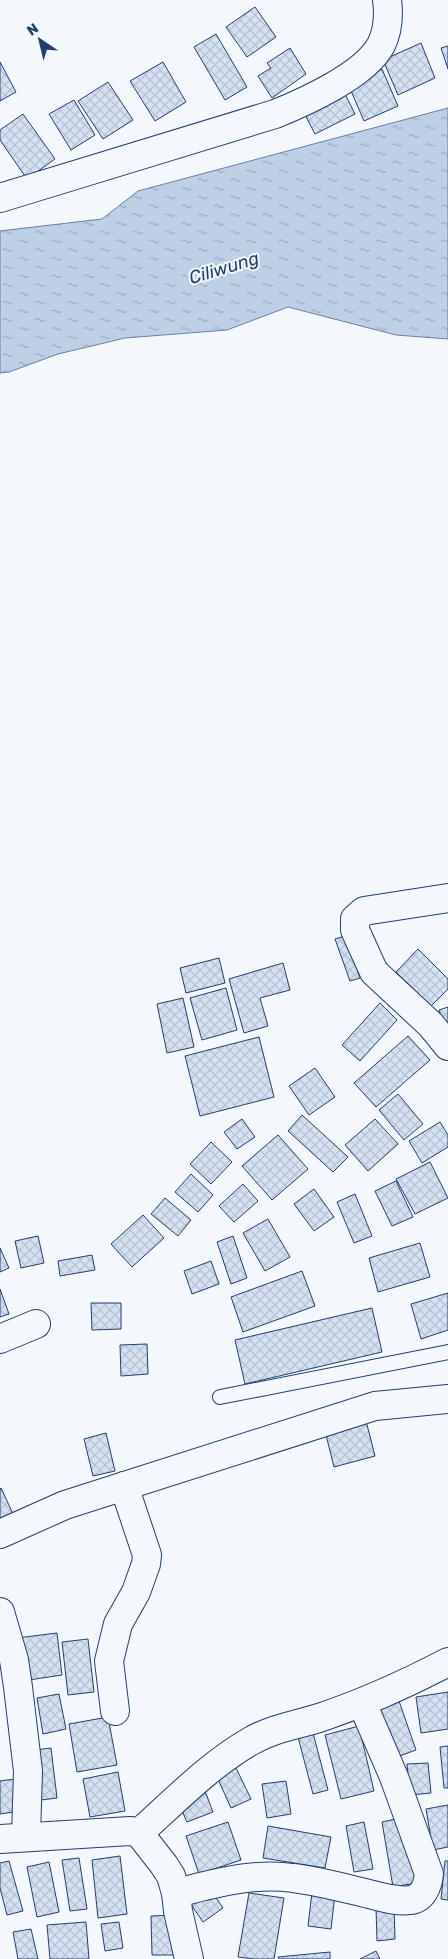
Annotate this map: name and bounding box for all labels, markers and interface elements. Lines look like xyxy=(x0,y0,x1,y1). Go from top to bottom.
north arrow xyxy=(15,15,65,65)
text: N xyxy=(24,20,42,40)
water label: Ciliwung xyxy=(186,247,262,289)

